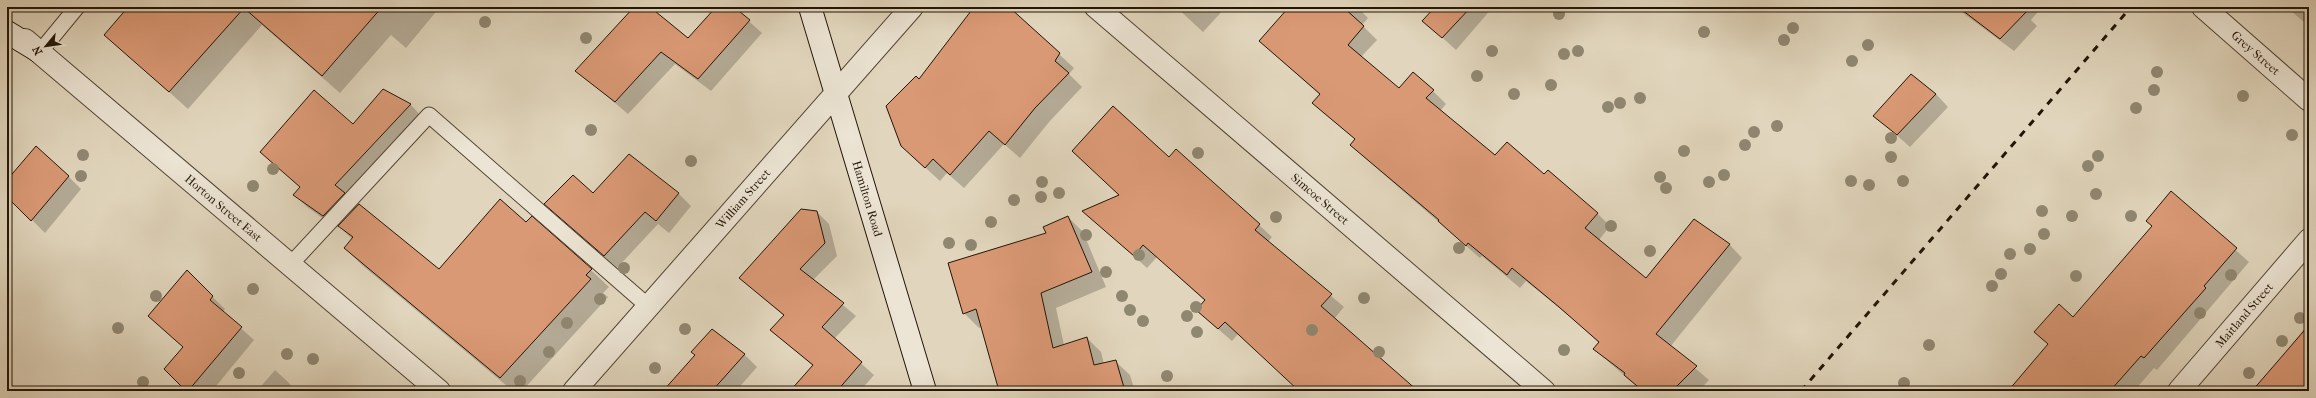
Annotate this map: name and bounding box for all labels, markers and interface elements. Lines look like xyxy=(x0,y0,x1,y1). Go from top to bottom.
north arrow xyxy=(26,26,66,66)
street label: Grey Street xyxy=(2228,28,2283,79)
text: N xyxy=(30,43,45,57)
street label: Hamilton Road xyxy=(849,159,885,239)
street label: William Street xyxy=(712,165,774,232)
street label: Simcoe Street xyxy=(1288,170,1352,228)
street label: Horton Street East xyxy=(182,172,265,245)
street label: Maitland Street xyxy=(2213,279,2276,350)

